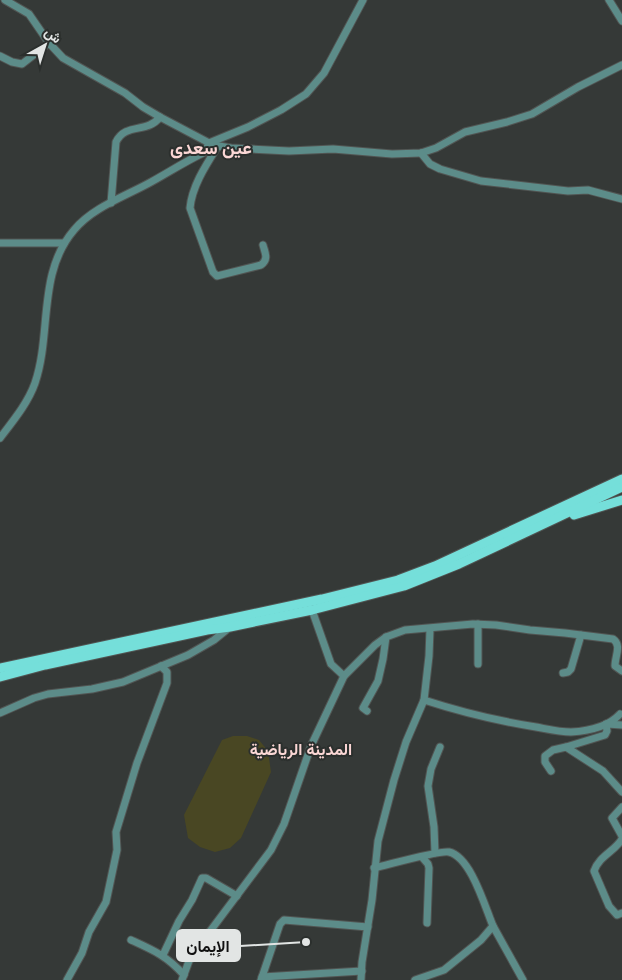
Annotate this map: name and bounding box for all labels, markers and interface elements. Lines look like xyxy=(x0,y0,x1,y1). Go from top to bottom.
north arrow xyxy=(20,20,70,70)
text: ش xyxy=(41,23,65,47)
district label: عين سعدى xyxy=(170,137,252,159)
district label: المدينة الرياضية xyxy=(250,740,352,760)
callout: الإيمان xyxy=(177,930,240,961)
text: الإيمان xyxy=(186,937,230,957)

